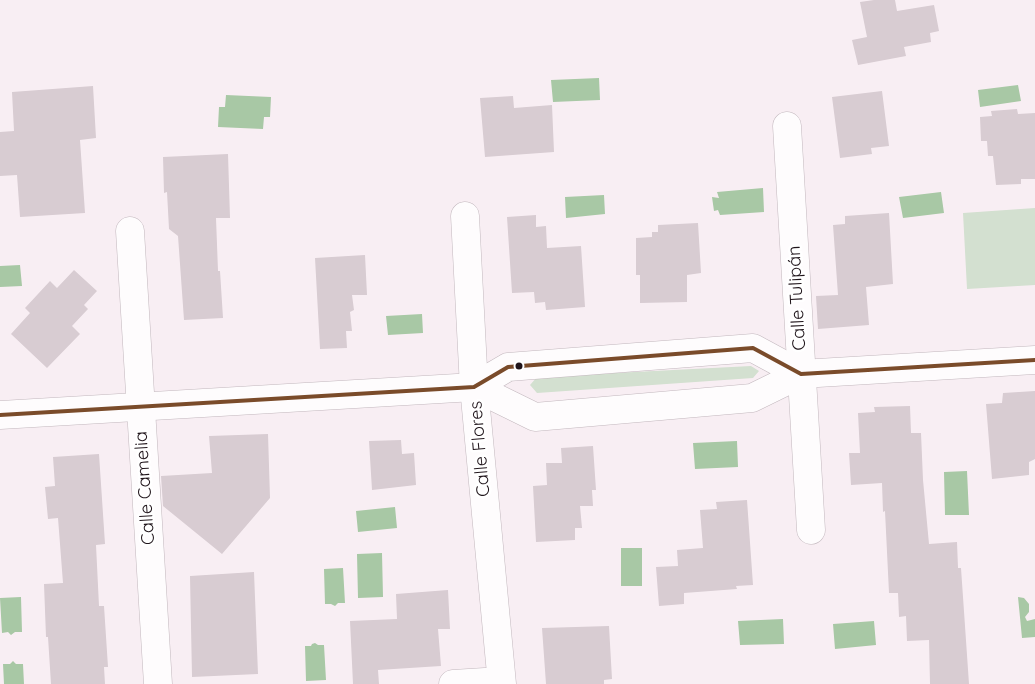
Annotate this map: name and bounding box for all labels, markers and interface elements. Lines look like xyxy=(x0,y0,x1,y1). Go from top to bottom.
street label: Calle Tulipán xyxy=(783,245,811,351)
unlabelled marker xyxy=(514,361,524,371)
street label: Calle Flores xyxy=(465,400,495,498)
street label: Calle Camelia xyxy=(130,430,160,546)

